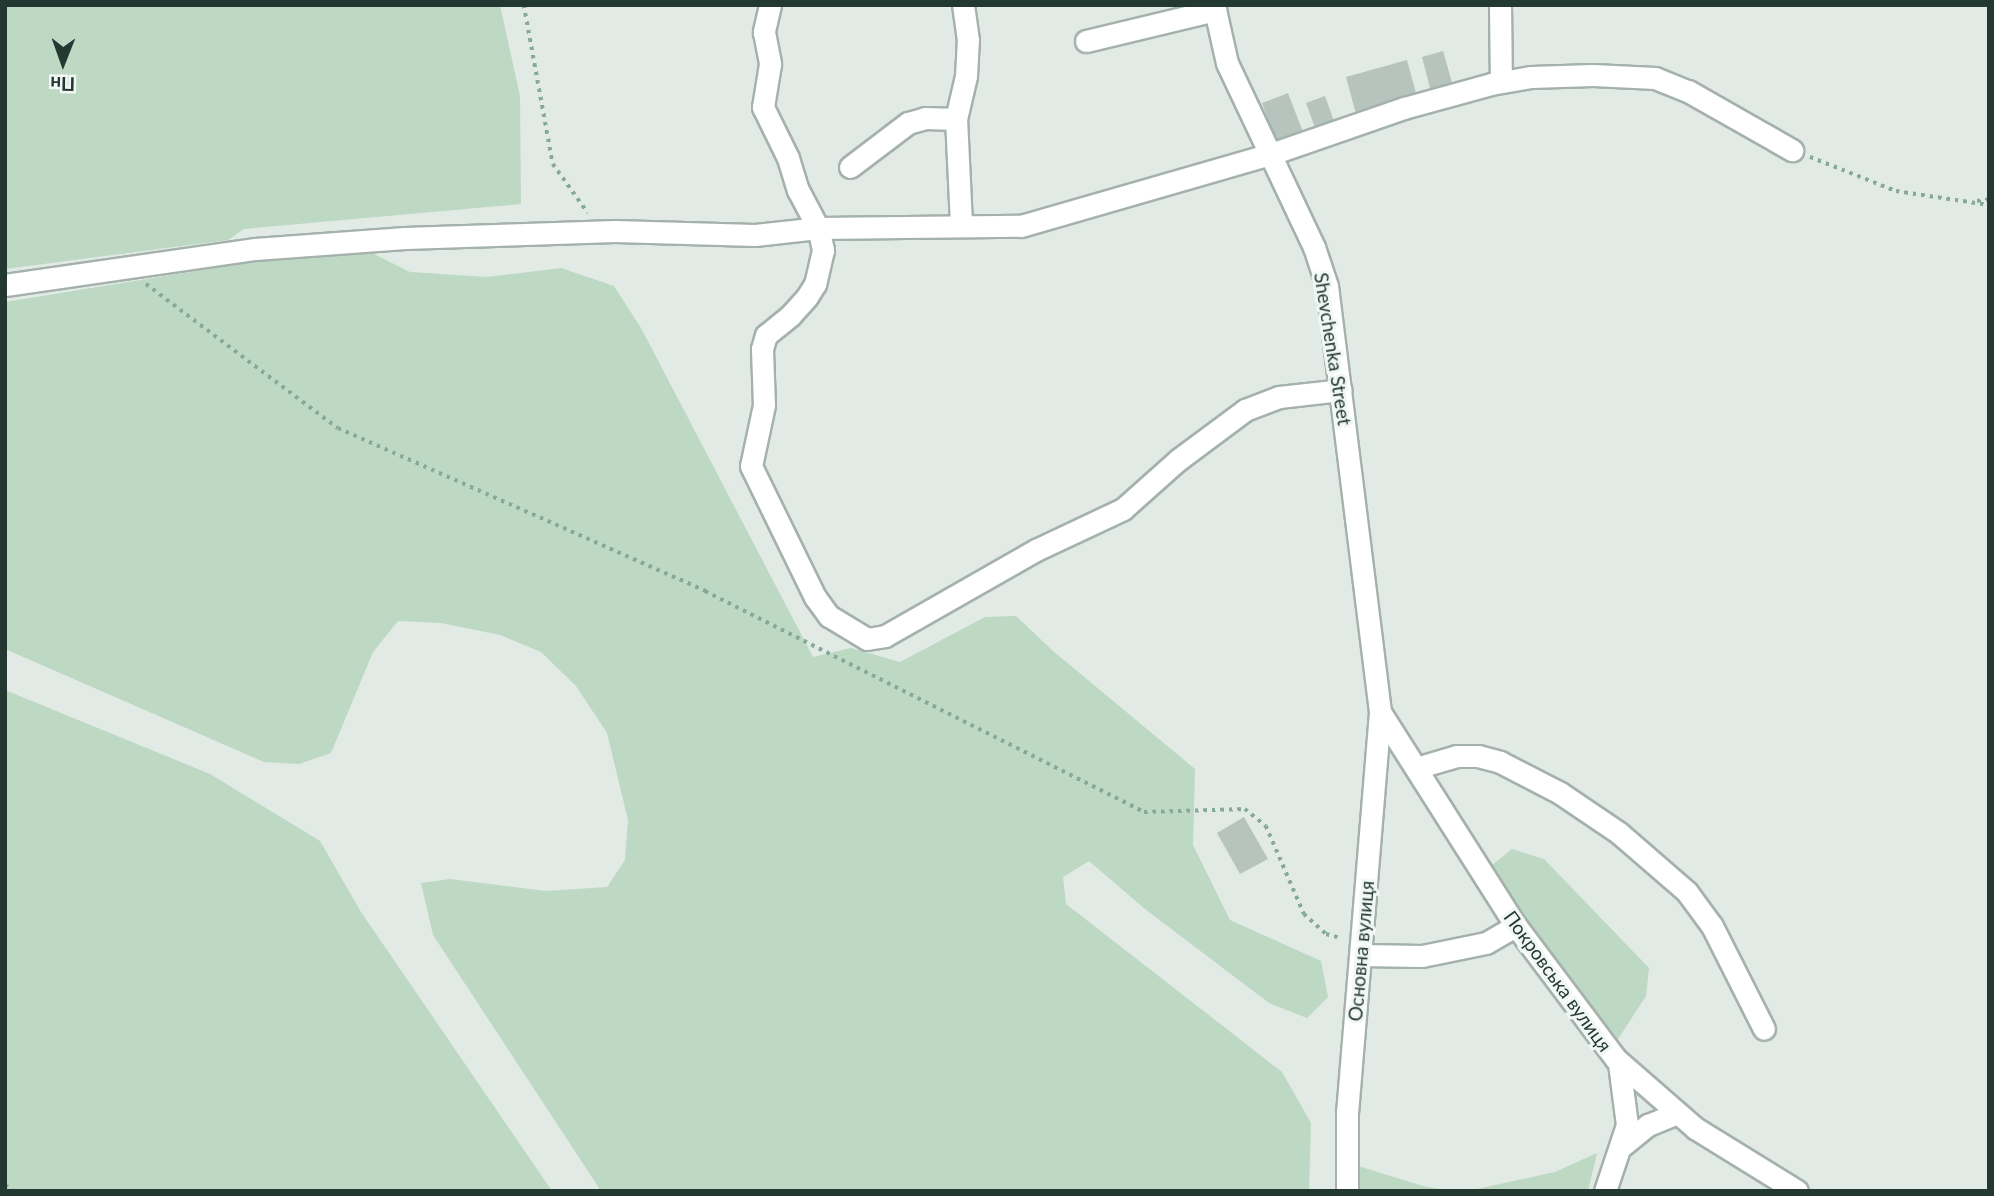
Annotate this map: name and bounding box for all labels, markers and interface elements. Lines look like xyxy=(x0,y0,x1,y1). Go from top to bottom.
north arrow xyxy=(28,28,98,98)
text: Пн xyxy=(50,73,75,96)
street label: Shevchenka Street xyxy=(1310,271,1356,427)
street label: Основна вулиця xyxy=(1343,880,1379,1022)
street label: Покровська вулиця xyxy=(1499,906,1617,1056)

